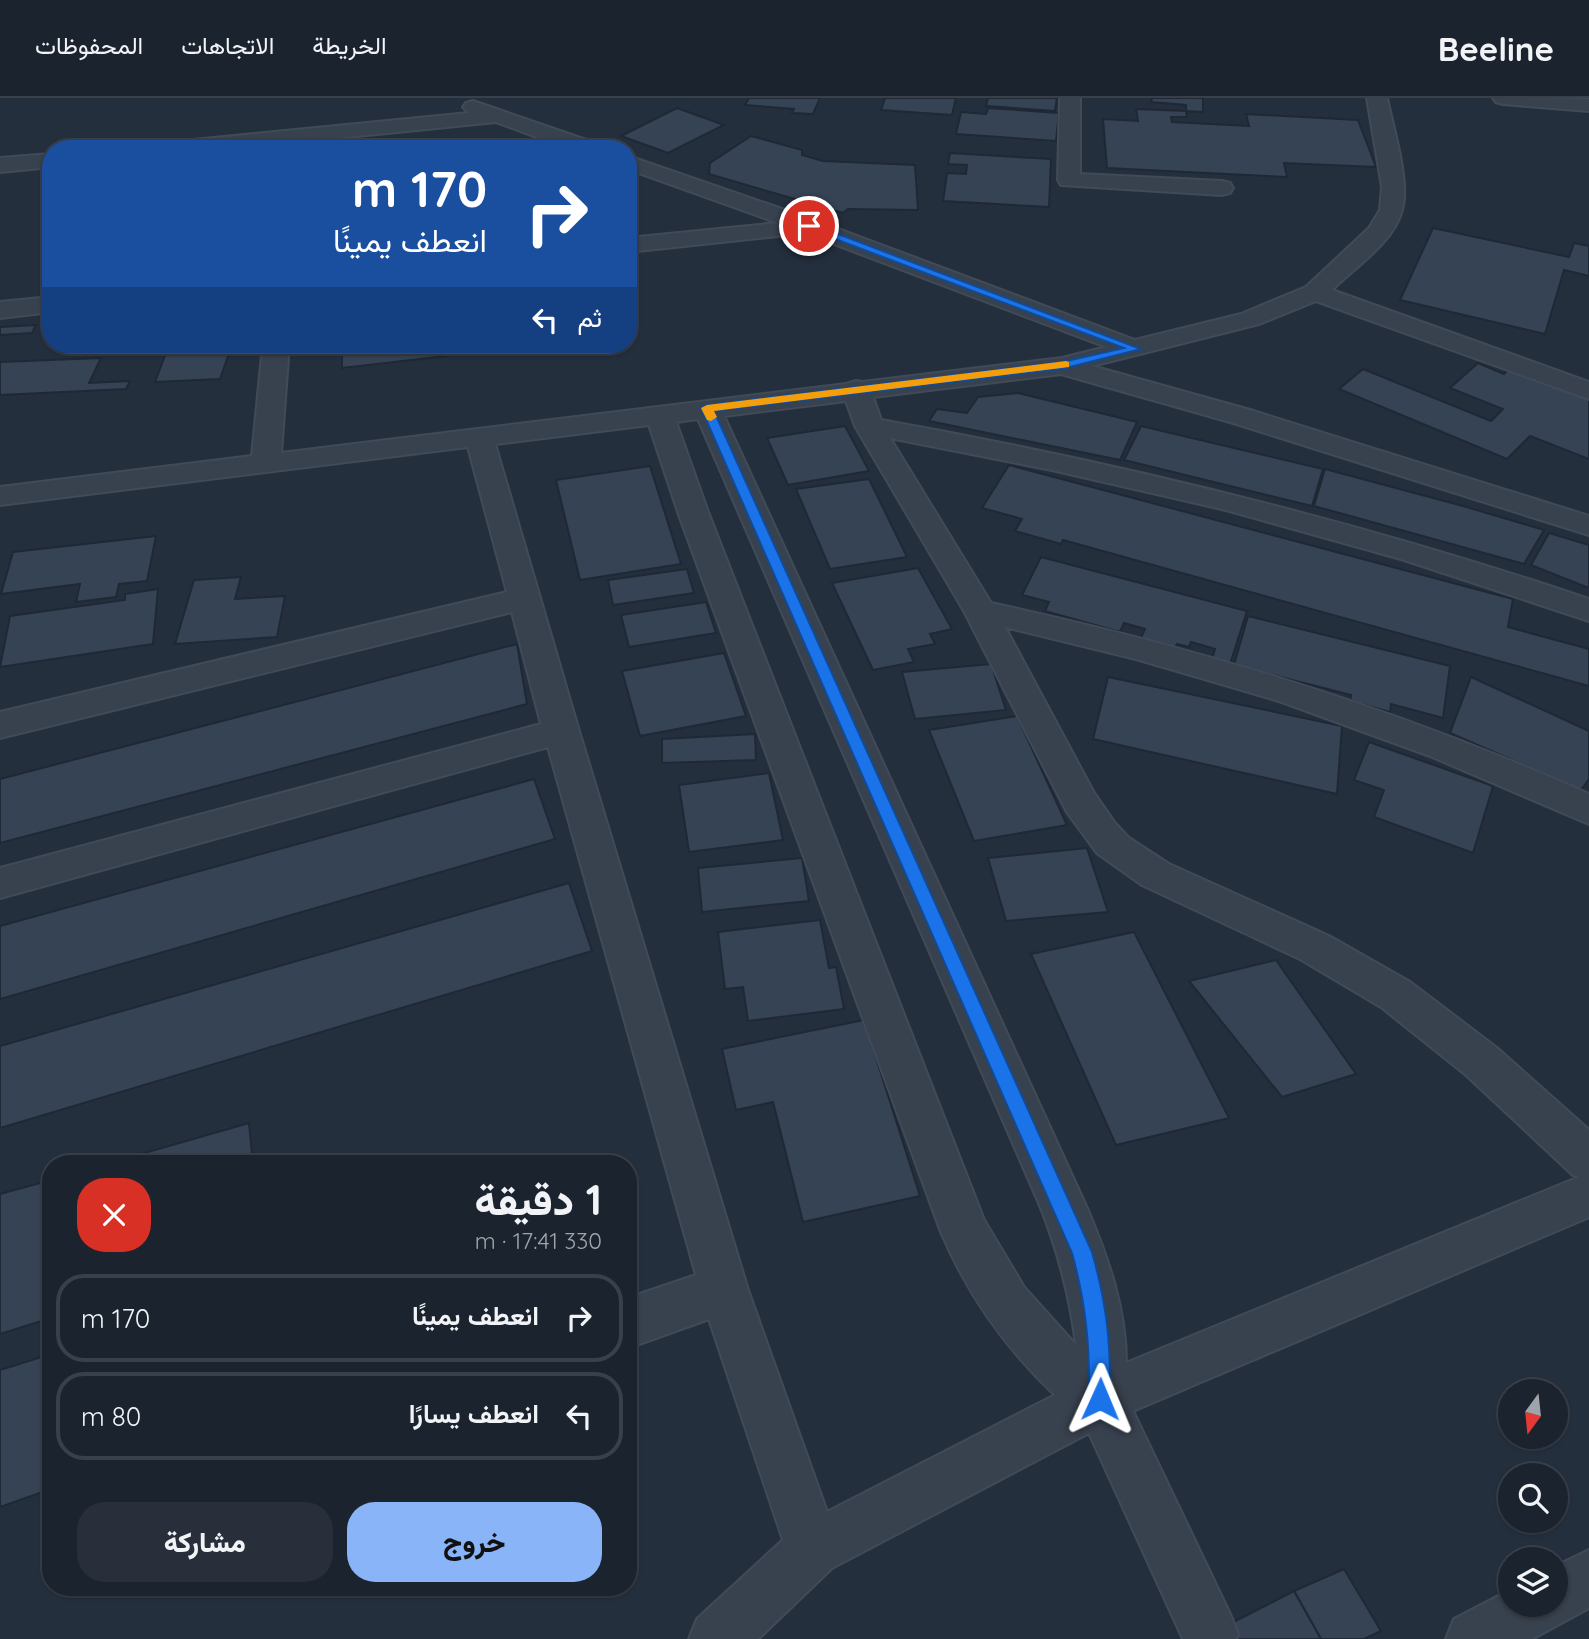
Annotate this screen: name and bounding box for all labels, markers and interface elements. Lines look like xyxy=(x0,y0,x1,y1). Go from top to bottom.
text: Beeline xyxy=(1438,28,1554,69)
text: المحفوظات xyxy=(35,30,143,60)
text: الاتجاهات xyxy=(181,30,274,60)
text: الخريطة xyxy=(312,30,387,60)
text: 170 m xyxy=(352,158,487,219)
icon: right xyxy=(511,168,602,259)
pin xyxy=(779,196,839,256)
icon: arrive xyxy=(790,207,828,245)
text: انعطف يمينًا xyxy=(333,220,487,260)
icon: left xyxy=(526,301,564,339)
text: ثم xyxy=(578,301,602,334)
text: 1 دقيقة xyxy=(474,1173,602,1226)
button: close xyxy=(77,1178,151,1252)
text: 330 m · 17:41 xyxy=(475,1226,602,1255)
text: انعطف يمينًا xyxy=(412,1299,539,1332)
icon: right xyxy=(560,1299,598,1337)
text: 170 m xyxy=(81,1302,150,1335)
position arrow xyxy=(1063,1362,1137,1436)
north arrow xyxy=(1498,1379,1568,1449)
map controls xyxy=(1498,1379,1568,1617)
text: انعطف يسارًا xyxy=(409,1397,539,1430)
icon: left xyxy=(560,1397,598,1435)
text: 80 m xyxy=(81,1400,141,1433)
button: search xyxy=(1498,1463,1568,1533)
button: مشاركة xyxy=(77,1502,333,1582)
button: خروج xyxy=(347,1502,602,1582)
button: layers xyxy=(1498,1547,1568,1617)

